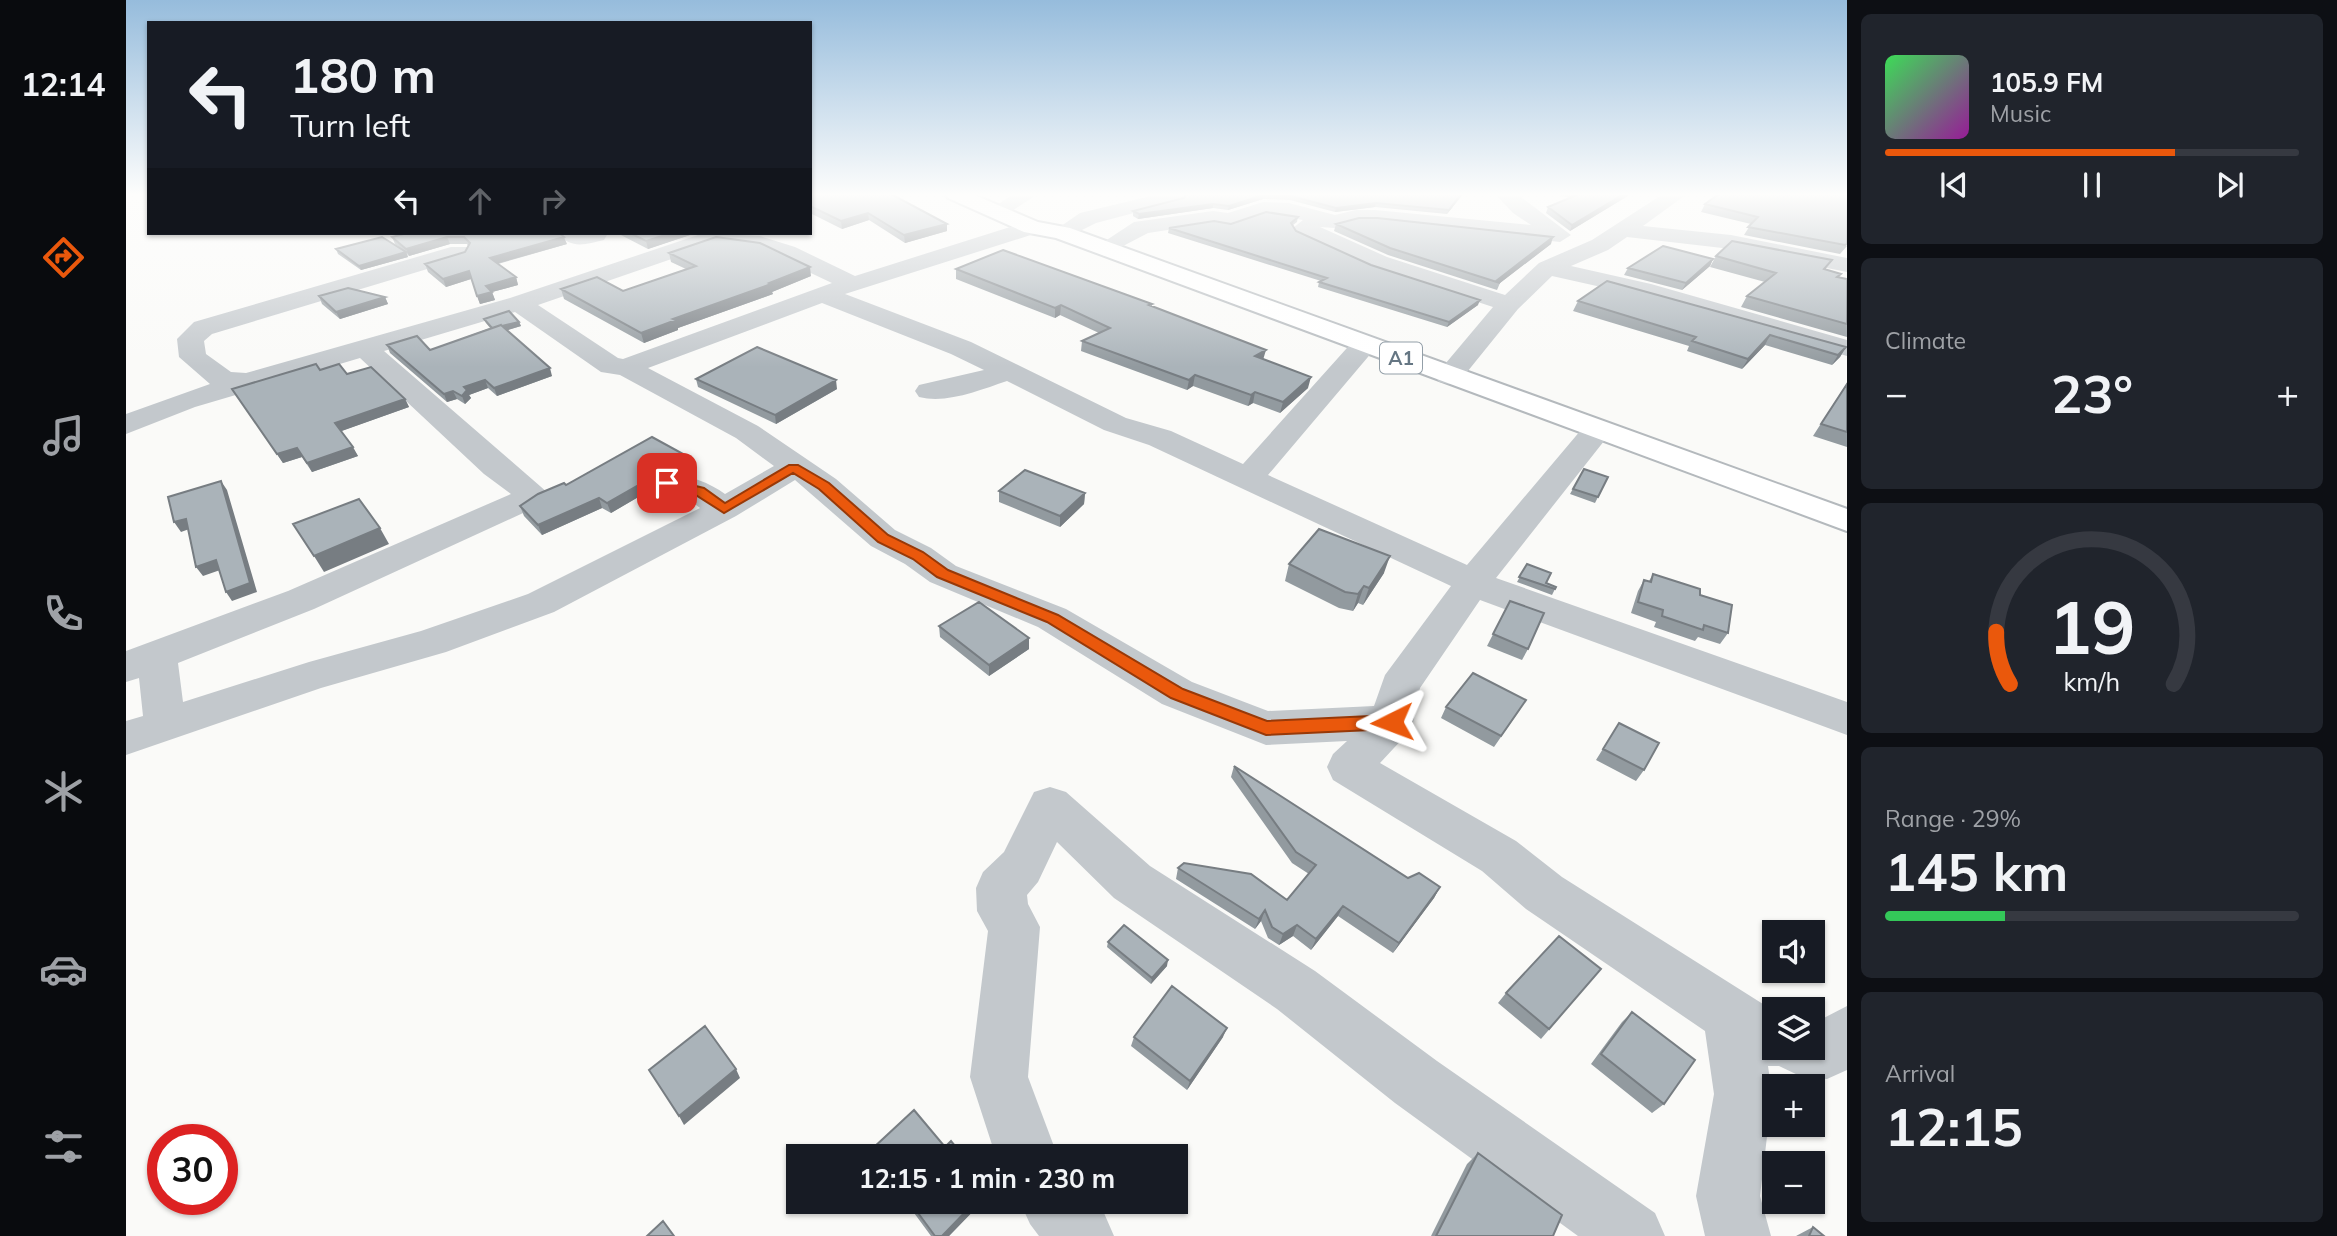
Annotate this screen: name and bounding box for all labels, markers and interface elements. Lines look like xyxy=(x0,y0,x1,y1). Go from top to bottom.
text: 180 m xyxy=(290,44,436,105)
icon: left xyxy=(175,49,266,140)
text: 12:14 xyxy=(21,64,105,104)
text: 105.9 FM xyxy=(1990,66,2103,99)
text: Music xyxy=(1990,99,2051,128)
text: Turn left xyxy=(290,105,410,145)
icon: previous xyxy=(1935,166,1973,204)
icon: pause xyxy=(2073,166,2111,204)
icon: next xyxy=(2211,166,2249,204)
icon: left xyxy=(388,182,426,220)
icon: ahead xyxy=(461,182,499,220)
icon: right xyxy=(534,182,572,220)
icon: directions xyxy=(39,233,88,282)
text: Climate xyxy=(1885,326,1966,355)
road number: A1 xyxy=(1380,342,1422,374)
text: 23° xyxy=(2051,361,2133,426)
text: − xyxy=(1885,369,1908,417)
text: + xyxy=(2276,369,2299,417)
icon: music xyxy=(39,411,88,460)
pin xyxy=(637,453,697,513)
icon: arrive xyxy=(648,464,686,502)
text: 19 xyxy=(2048,581,2136,672)
icon: phone xyxy=(39,589,88,638)
text: km/h xyxy=(2064,666,2120,697)
position arrow xyxy=(1355,685,1429,759)
icon: climate xyxy=(39,767,88,816)
text: Range · 29% xyxy=(1885,804,2021,833)
text: 145 km xyxy=(1885,839,2068,904)
map controls xyxy=(1762,920,1825,1214)
button: sound xyxy=(1762,920,1825,983)
icon: car xyxy=(39,945,88,994)
button: layers xyxy=(1762,997,1825,1060)
text: Arrival xyxy=(1885,1059,1955,1088)
button: + xyxy=(1762,1074,1825,1137)
text: 12:15 xyxy=(1885,1094,2023,1159)
icon: filters xyxy=(39,1122,88,1171)
speed limit sign: 30 xyxy=(147,1124,238,1215)
button: − xyxy=(1762,1151,1825,1214)
text: 12:15 · 1 min · 230 m xyxy=(859,1162,1115,1195)

